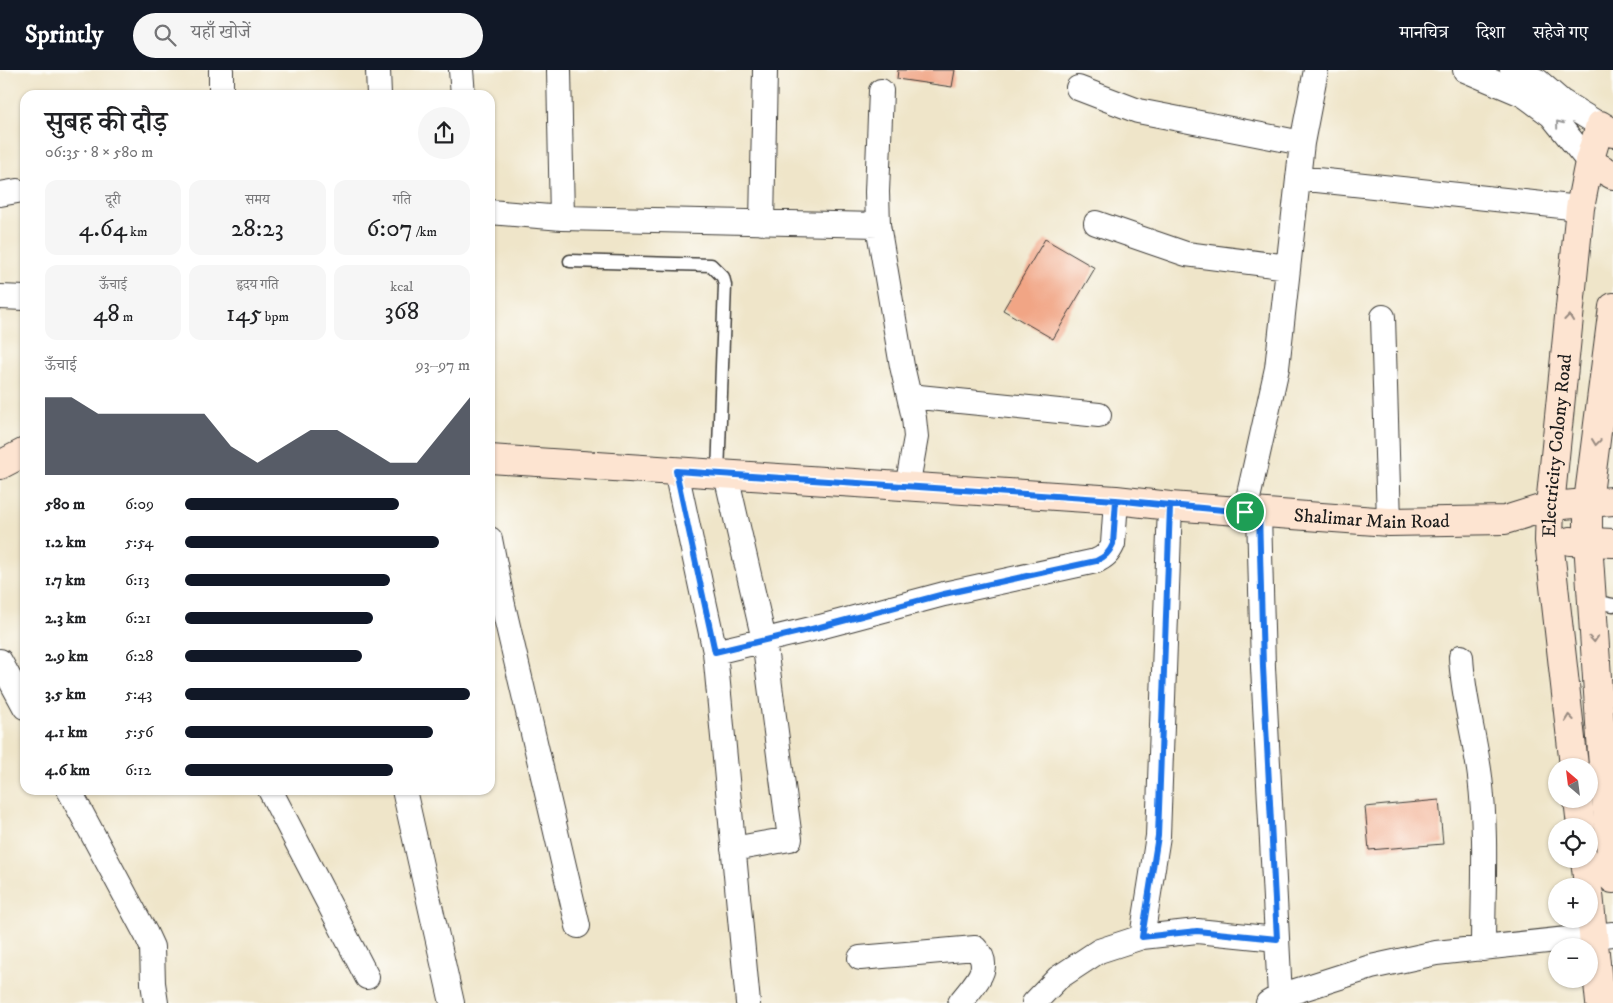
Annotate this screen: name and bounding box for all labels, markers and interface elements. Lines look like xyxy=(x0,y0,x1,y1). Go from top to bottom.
search box xyxy=(133,13,483,58)
text: Sprintly xyxy=(25,20,103,50)
icon: search xyxy=(151,21,179,49)
text: यहाँ खोजें xyxy=(191,21,251,44)
text: मानचित्र xyxy=(1400,22,1448,44)
text: दिशा xyxy=(1476,22,1505,44)
text: सहेजे गए xyxy=(1533,22,1588,44)
text: सुबह की दौड़ xyxy=(45,105,167,140)
button: share xyxy=(418,107,470,159)
one-way arrow xyxy=(1556,121,1564,130)
text: 06:35 · 8 × 580 m xyxy=(45,142,153,162)
text: दूरी xyxy=(106,191,121,209)
text: समय xyxy=(245,191,270,209)
text: गति xyxy=(393,191,411,209)
text: 4.64 xyxy=(79,213,127,244)
text: 28:23 xyxy=(231,213,284,244)
text: 6:07 xyxy=(367,213,413,244)
text: km xyxy=(127,223,148,241)
text: /km xyxy=(413,223,437,241)
text: ऊँचाई xyxy=(99,276,127,294)
text: हृदय गति xyxy=(236,276,279,294)
text: kcal xyxy=(390,278,413,296)
text: 368 xyxy=(384,296,419,327)
text: 48 xyxy=(93,298,120,329)
text: 145 xyxy=(226,298,262,329)
text: m xyxy=(120,308,133,326)
text: bpm xyxy=(262,308,289,326)
one-way arrow xyxy=(1563,314,1574,322)
street label: Electricity Colony Road xyxy=(1538,352,1577,538)
text: ऊँचाई xyxy=(45,355,77,375)
text: 93–97 m xyxy=(416,355,470,375)
one-way arrow xyxy=(1591,438,1602,446)
pin xyxy=(1224,491,1266,533)
text: 580 m xyxy=(45,494,85,514)
text: 6:09 xyxy=(125,494,154,514)
icon: arrive xyxy=(1231,498,1259,526)
street label: Shalimar Main Road xyxy=(1293,504,1450,534)
text: 1.2 km xyxy=(45,532,86,552)
text: 5:54 xyxy=(125,532,153,552)
text: 1.7 km xyxy=(45,570,86,590)
text: 6:13 xyxy=(125,570,149,590)
text: 2.3 km xyxy=(45,608,86,628)
text: 6:21 xyxy=(125,608,151,628)
one-way arrow xyxy=(1588,635,1599,643)
text: 2.9 km xyxy=(45,646,88,666)
text: 6:28 xyxy=(125,646,153,666)
text: 3.5 km xyxy=(45,684,86,704)
text: 5:43 xyxy=(125,684,152,704)
one-way arrow xyxy=(1564,714,1575,722)
text: 4.1 km xyxy=(45,722,88,742)
text: 5:56 xyxy=(125,722,153,742)
north arrow xyxy=(1548,758,1598,808)
map controls xyxy=(1548,758,1598,988)
text: 4.6 km xyxy=(45,760,90,780)
text: 6:12 xyxy=(125,760,151,780)
button: locate xyxy=(1548,818,1598,868)
button: + xyxy=(1548,878,1598,928)
button: − xyxy=(1548,938,1598,988)

